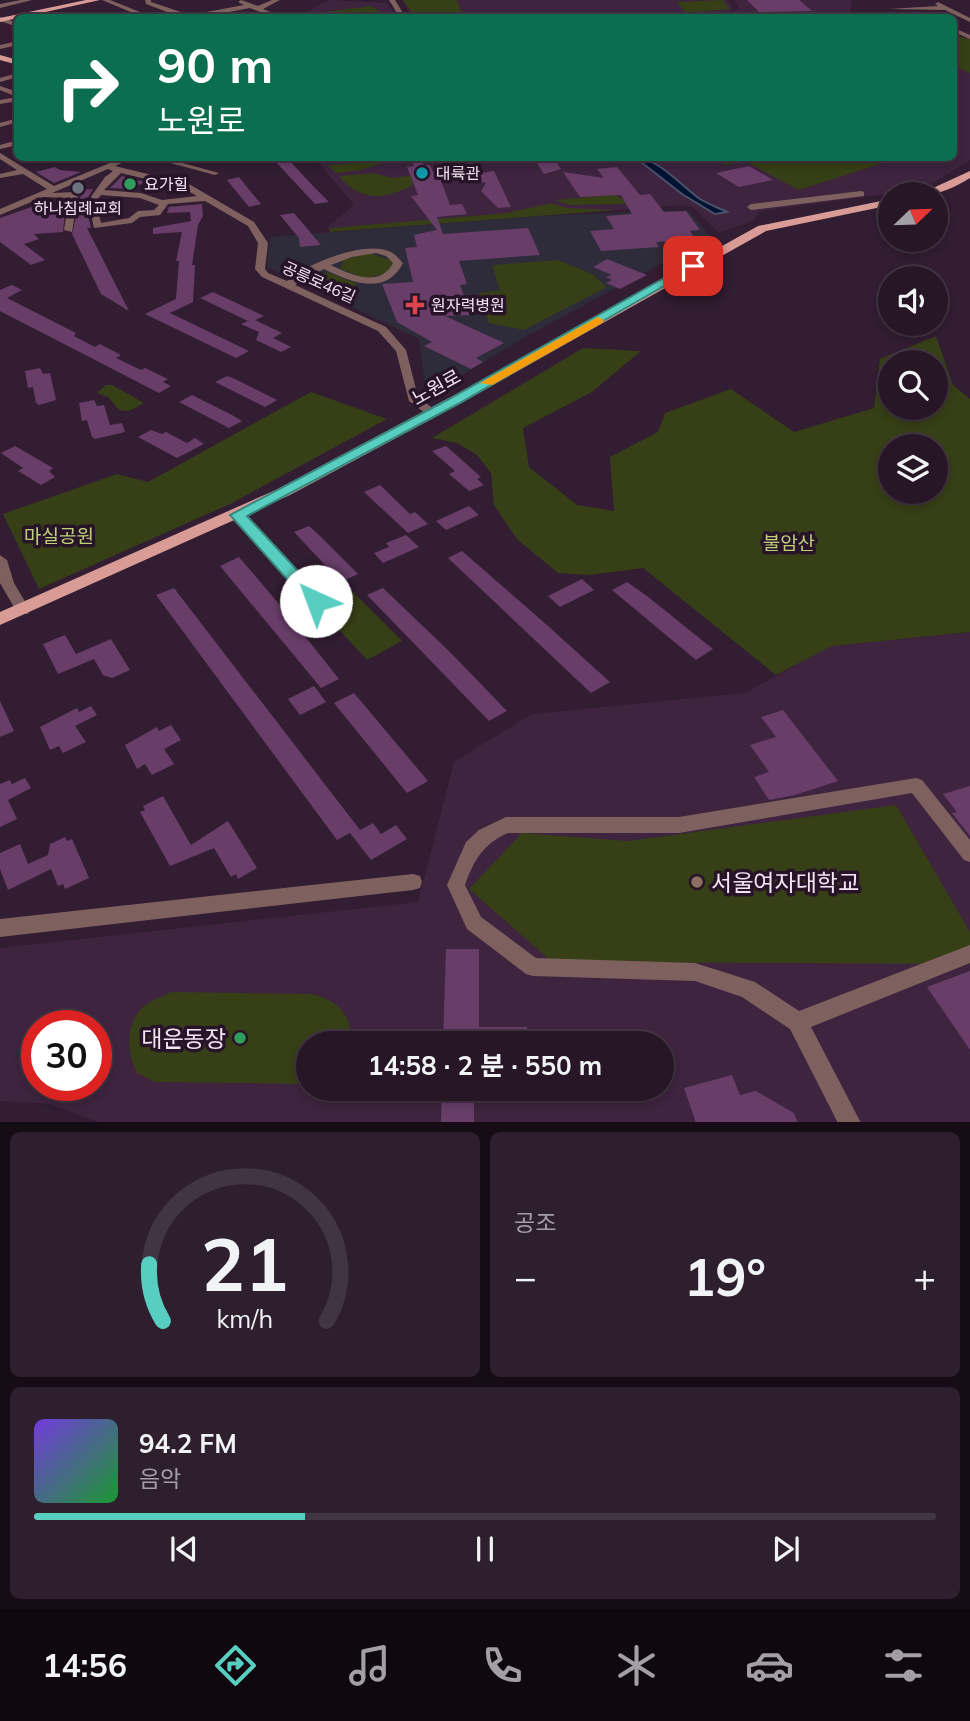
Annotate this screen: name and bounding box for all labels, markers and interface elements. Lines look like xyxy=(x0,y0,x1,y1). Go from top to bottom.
text: 90 m xyxy=(157,34,273,95)
icon: right xyxy=(42,42,133,133)
text: 노원로 xyxy=(157,100,245,140)
place label: 대륙관 xyxy=(436,163,480,183)
marker: 대륙관 xyxy=(414,165,430,181)
place label: 요가힐 xyxy=(144,174,188,194)
marker: 요가힐 xyxy=(122,176,138,192)
marker: 하나침례교회 xyxy=(70,180,86,196)
north arrow xyxy=(878,182,948,252)
map controls xyxy=(878,182,948,504)
place label: 하나침례교회 xyxy=(34,198,122,218)
pin xyxy=(663,236,723,296)
icon: arrive xyxy=(674,247,712,285)
street label: 공릉로46길 xyxy=(279,257,359,307)
button: sound xyxy=(878,266,948,336)
marker: 원자력병원 xyxy=(405,295,425,315)
place label: 원자력병원 xyxy=(431,295,505,315)
button: search xyxy=(878,350,948,420)
street label: 노원로 xyxy=(407,364,465,410)
button: layers xyxy=(878,434,948,504)
park label: 마실공원 xyxy=(24,524,94,548)
park label: 불암산 xyxy=(763,531,815,555)
position arrow xyxy=(279,564,353,638)
place label: 서울여자대학교 xyxy=(711,868,859,897)
marker: 서울여자대학교 xyxy=(689,874,705,890)
speed limit sign: 30 xyxy=(21,1010,112,1101)
place label: 대운동장 xyxy=(141,1024,226,1053)
marker: 대운동장 xyxy=(232,1030,248,1046)
text: 14:58 · 2 분 · 550 m xyxy=(368,1049,602,1082)
text: 공조 xyxy=(514,1208,556,1237)
text: 21 xyxy=(201,1218,289,1309)
text: 19° xyxy=(684,1244,766,1309)
text: − xyxy=(514,1253,537,1301)
text: + xyxy=(913,1253,936,1301)
text: km/h xyxy=(217,1302,273,1333)
text: 94.2 FM xyxy=(139,1427,237,1460)
text: 음악 xyxy=(139,1464,181,1493)
icon: previous xyxy=(165,1530,203,1568)
icon: pause xyxy=(466,1530,504,1568)
icon: next xyxy=(767,1530,805,1568)
icon: directions xyxy=(211,1641,260,1690)
icon: music xyxy=(345,1641,394,1690)
icon: phone xyxy=(478,1641,527,1690)
icon: climate xyxy=(612,1641,661,1690)
icon: car xyxy=(745,1641,794,1690)
icon: filters xyxy=(879,1641,928,1690)
text: 14:56 xyxy=(42,1645,127,1685)

